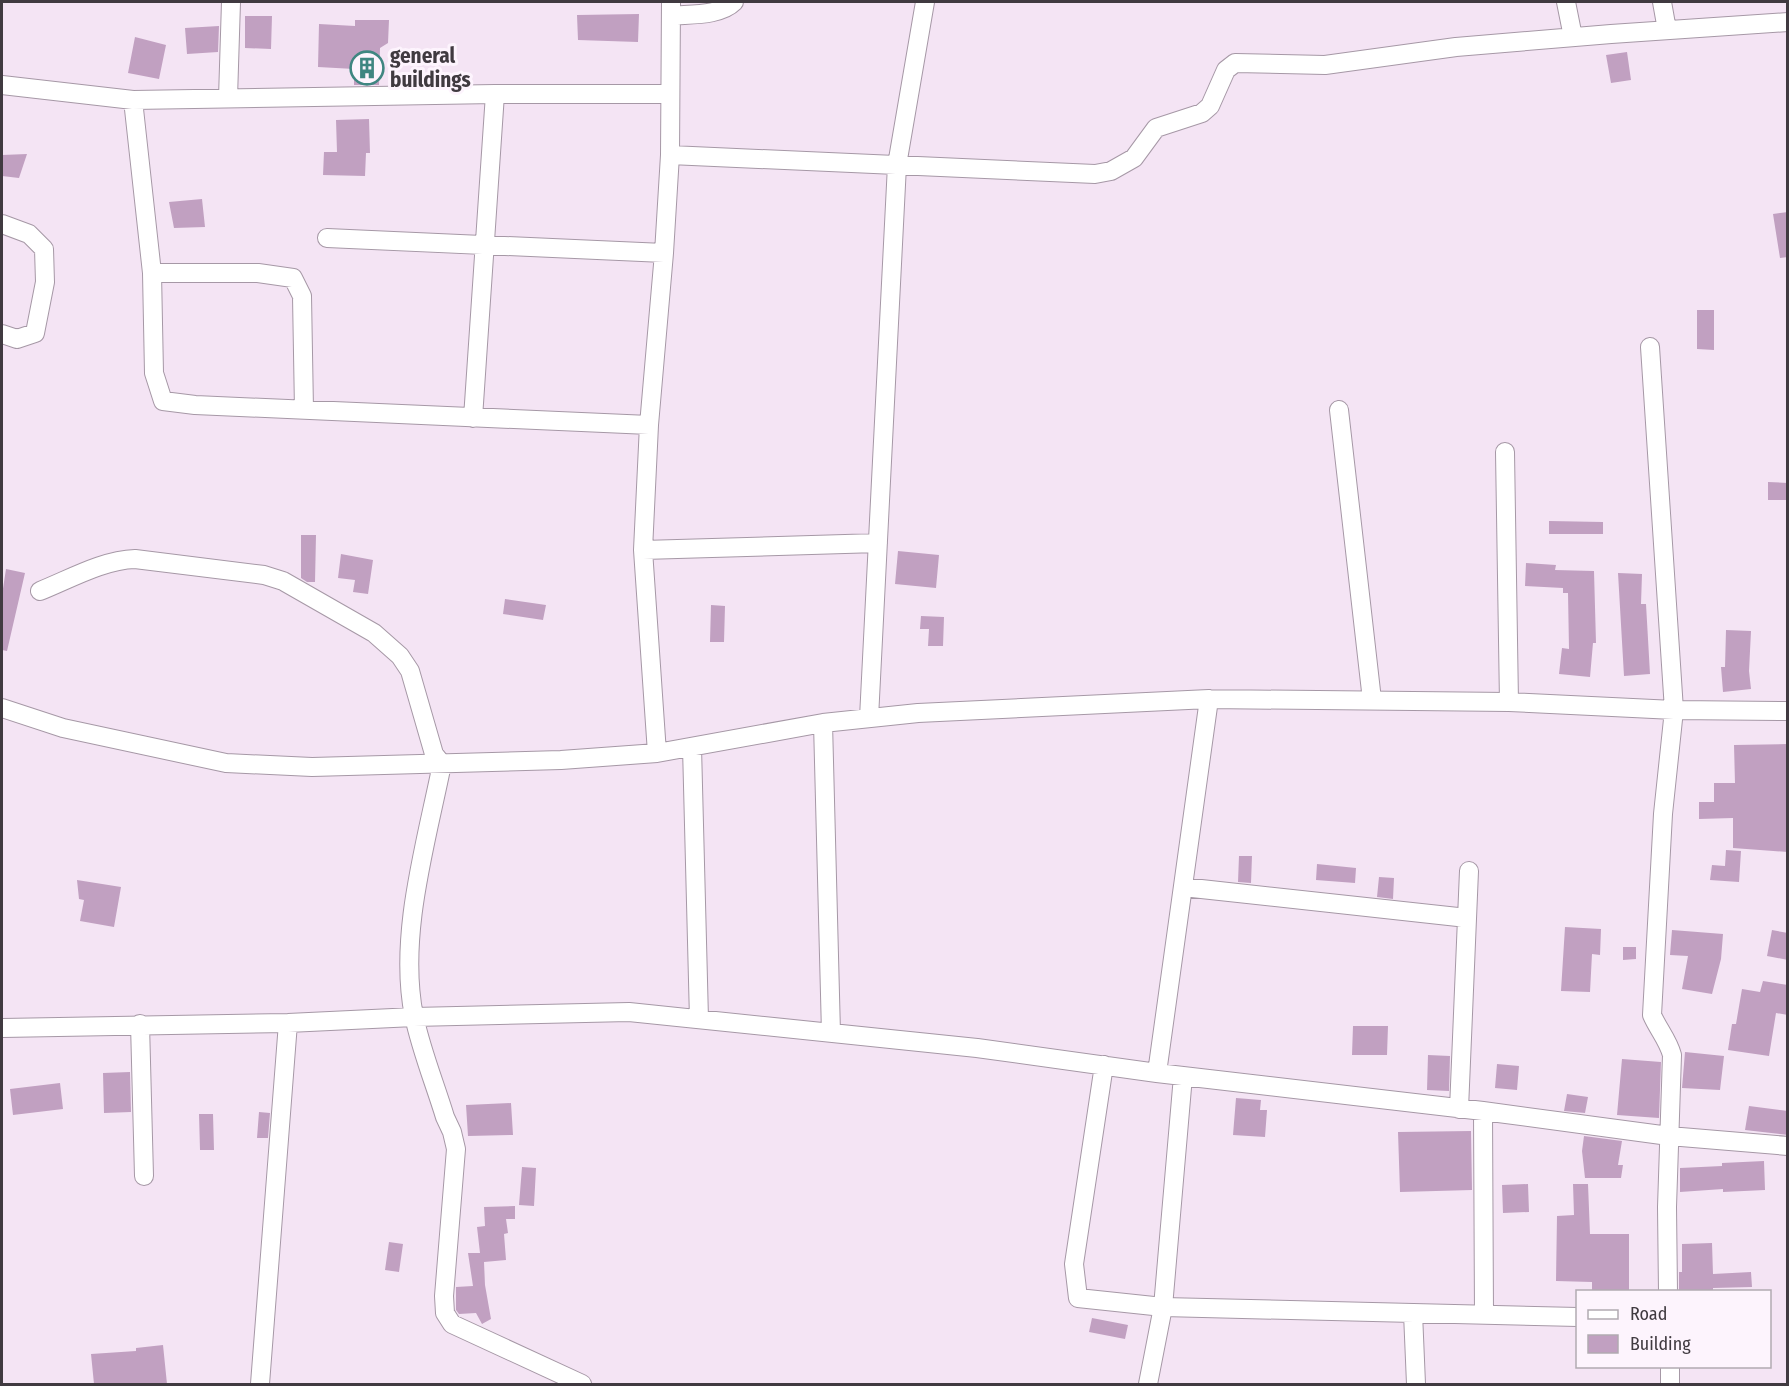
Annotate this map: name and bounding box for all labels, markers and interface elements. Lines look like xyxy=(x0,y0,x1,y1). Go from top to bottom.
place label: general buildings xyxy=(390,43,471,93)
building icon: general buildings xyxy=(349,50,385,86)
legend xyxy=(1576,1290,1771,1368)
text: Road xyxy=(1630,1303,1667,1325)
text: Building xyxy=(1630,1333,1691,1355)

